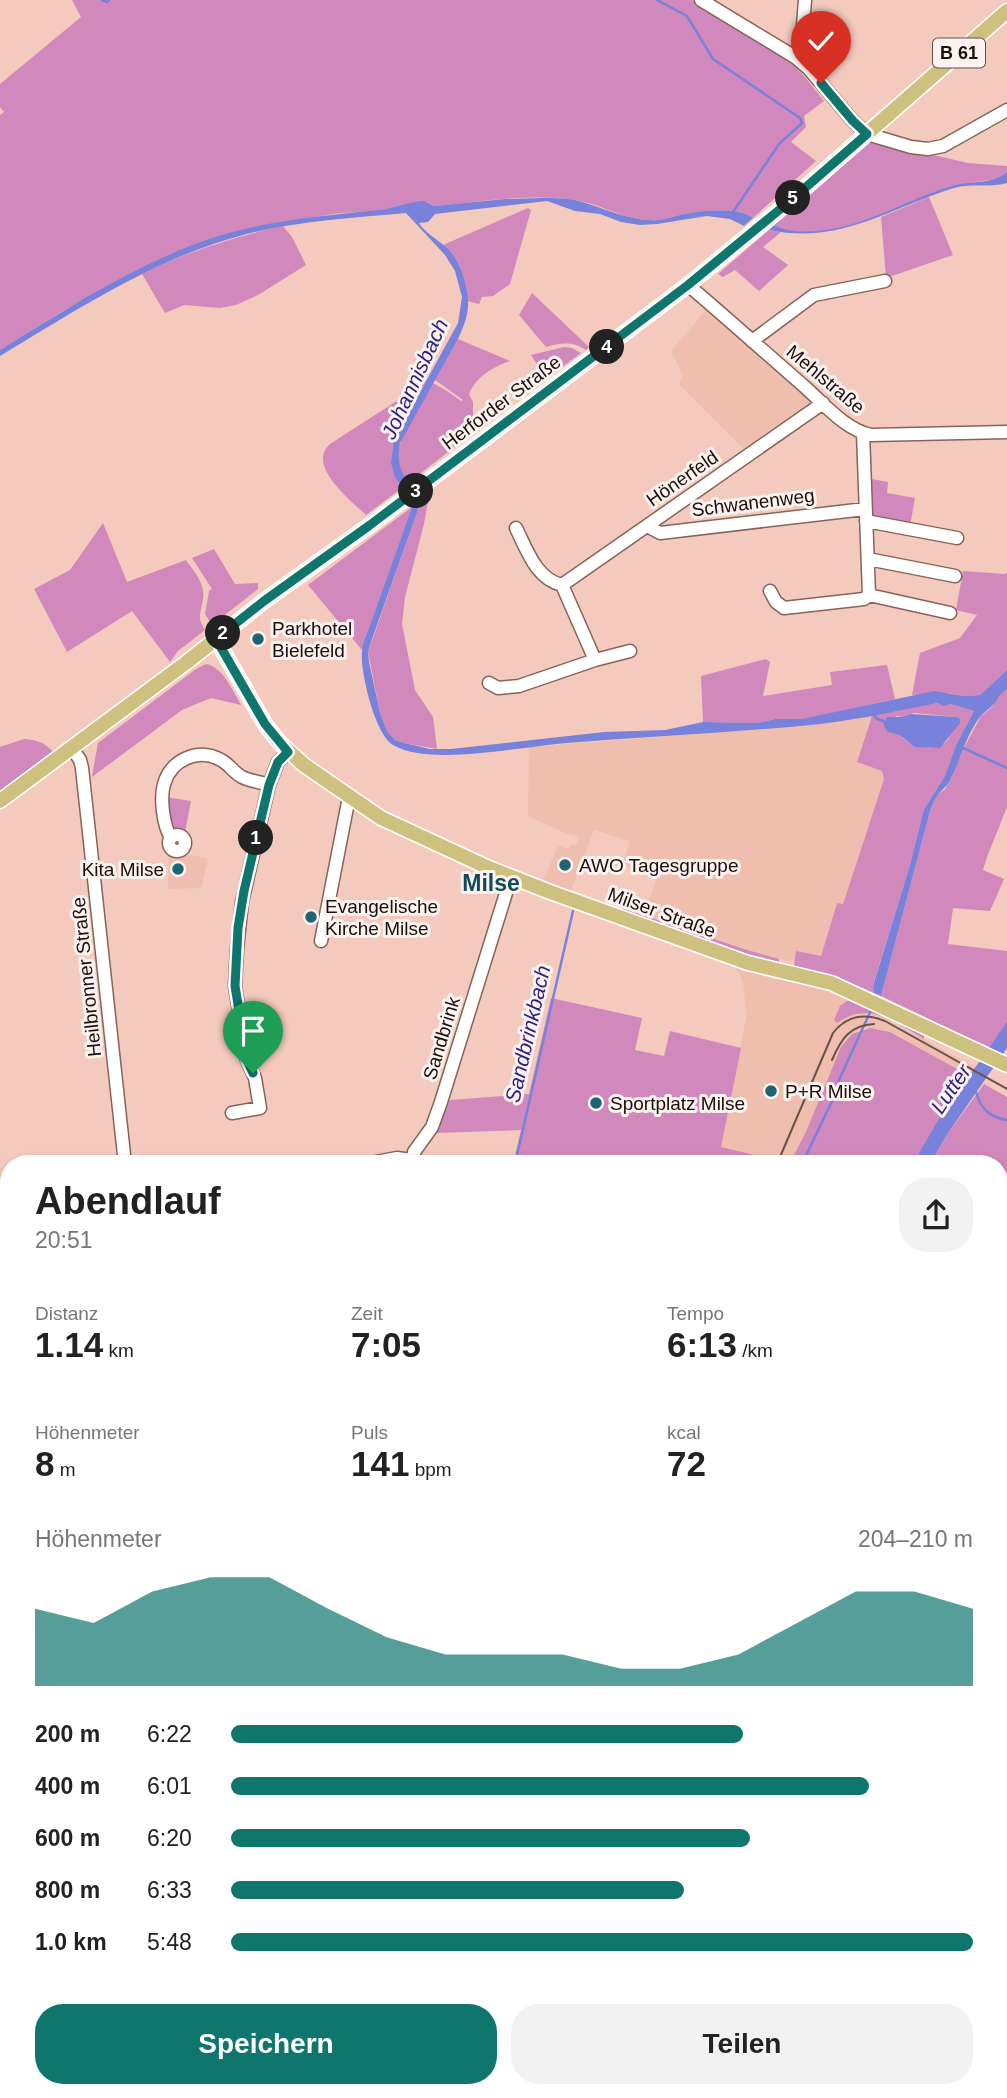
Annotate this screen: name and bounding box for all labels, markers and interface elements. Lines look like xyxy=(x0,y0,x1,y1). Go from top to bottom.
pin xyxy=(791,11,851,83)
icon: check xyxy=(802,22,840,60)
road number: B 61 xyxy=(933,38,985,68)
pin: 5 xyxy=(776,180,810,216)
text: 5 xyxy=(787,187,798,208)
water label: Johannisbach xyxy=(376,315,452,443)
pin: 4 xyxy=(590,330,624,364)
text: 4 xyxy=(601,336,612,357)
street label: Mehlstraße xyxy=(783,341,869,418)
street label: Herforder Straße xyxy=(438,351,565,454)
street label: Hönerfeld xyxy=(643,446,722,511)
pin: 3 xyxy=(398,474,434,508)
text: 3 xyxy=(410,480,421,501)
street label: Schwanenweg xyxy=(690,485,816,520)
pin: 2 xyxy=(206,616,241,650)
place label: Parkhotel Bielefeld xyxy=(272,618,352,661)
text: 2 xyxy=(217,622,228,643)
marker: Parkhotel Bielefeld xyxy=(250,631,266,647)
pin: 1 xyxy=(238,820,274,856)
text: 1 xyxy=(250,827,261,848)
place label: AWO Tagesgruppe xyxy=(579,855,738,876)
marker: AWO Tagesgruppe xyxy=(557,857,573,873)
place label: Kita Milse xyxy=(82,859,164,880)
marker: Kita Milse xyxy=(170,861,186,877)
district label: Milse xyxy=(462,870,520,896)
street label: Milser Straße xyxy=(605,883,718,942)
street label: Heilbronner Straße xyxy=(68,896,105,1058)
place label: Evangelische Kirche Milse xyxy=(325,896,438,939)
marker: Evangelische Kirche Milse xyxy=(303,909,319,925)
water label: Sandbrinkbach xyxy=(501,963,554,1105)
street label: Sandbrink xyxy=(419,994,464,1082)
pin xyxy=(223,1001,283,1073)
icon: arrive xyxy=(234,1012,272,1050)
water label: Lutter xyxy=(926,1059,976,1117)
place label: P+R Milse xyxy=(785,1081,872,1102)
marker: P+R Milse xyxy=(763,1083,779,1099)
place label: Sportplatz Milse xyxy=(610,1093,745,1114)
marker: Sportplatz Milse xyxy=(588,1095,604,1111)
button: share xyxy=(899,1178,973,1252)
text: Abendlauf xyxy=(35,1180,221,1222)
text: 20:51 xyxy=(35,1227,93,1253)
text: Distanz xyxy=(35,1303,98,1324)
text: Zeit xyxy=(351,1303,383,1324)
text: Tempo xyxy=(667,1303,724,1324)
text: 1.14 xyxy=(35,1325,103,1364)
text: 7:05 xyxy=(351,1325,421,1364)
text: 6:13 xyxy=(667,1325,737,1364)
text: km xyxy=(103,1340,134,1361)
text: /km xyxy=(737,1340,773,1361)
text: Höhenmeter xyxy=(35,1422,140,1443)
text: Puls xyxy=(351,1422,388,1443)
text: kcal xyxy=(667,1422,701,1443)
text: 8 xyxy=(35,1444,54,1483)
text: 141 xyxy=(351,1444,409,1483)
text: 72 xyxy=(667,1444,706,1483)
text: m xyxy=(54,1459,76,1480)
text: bpm xyxy=(409,1459,452,1480)
text: Höhenmeter xyxy=(35,1526,162,1552)
text: 204–210 m xyxy=(858,1526,973,1552)
text: 200 m xyxy=(35,1721,100,1747)
text: 6:22 xyxy=(147,1721,192,1747)
text: 400 m xyxy=(35,1773,100,1799)
text: 6:01 xyxy=(147,1773,192,1799)
text: 600 m xyxy=(35,1825,100,1851)
text: 6:20 xyxy=(147,1825,192,1851)
text: 800 m xyxy=(35,1877,100,1903)
text: 6:33 xyxy=(147,1877,192,1903)
text: 1.0 km xyxy=(35,1929,107,1955)
text: 5:48 xyxy=(147,1929,192,1955)
button: Speichern xyxy=(35,2004,497,2084)
button: Teilen xyxy=(511,2004,973,2084)

